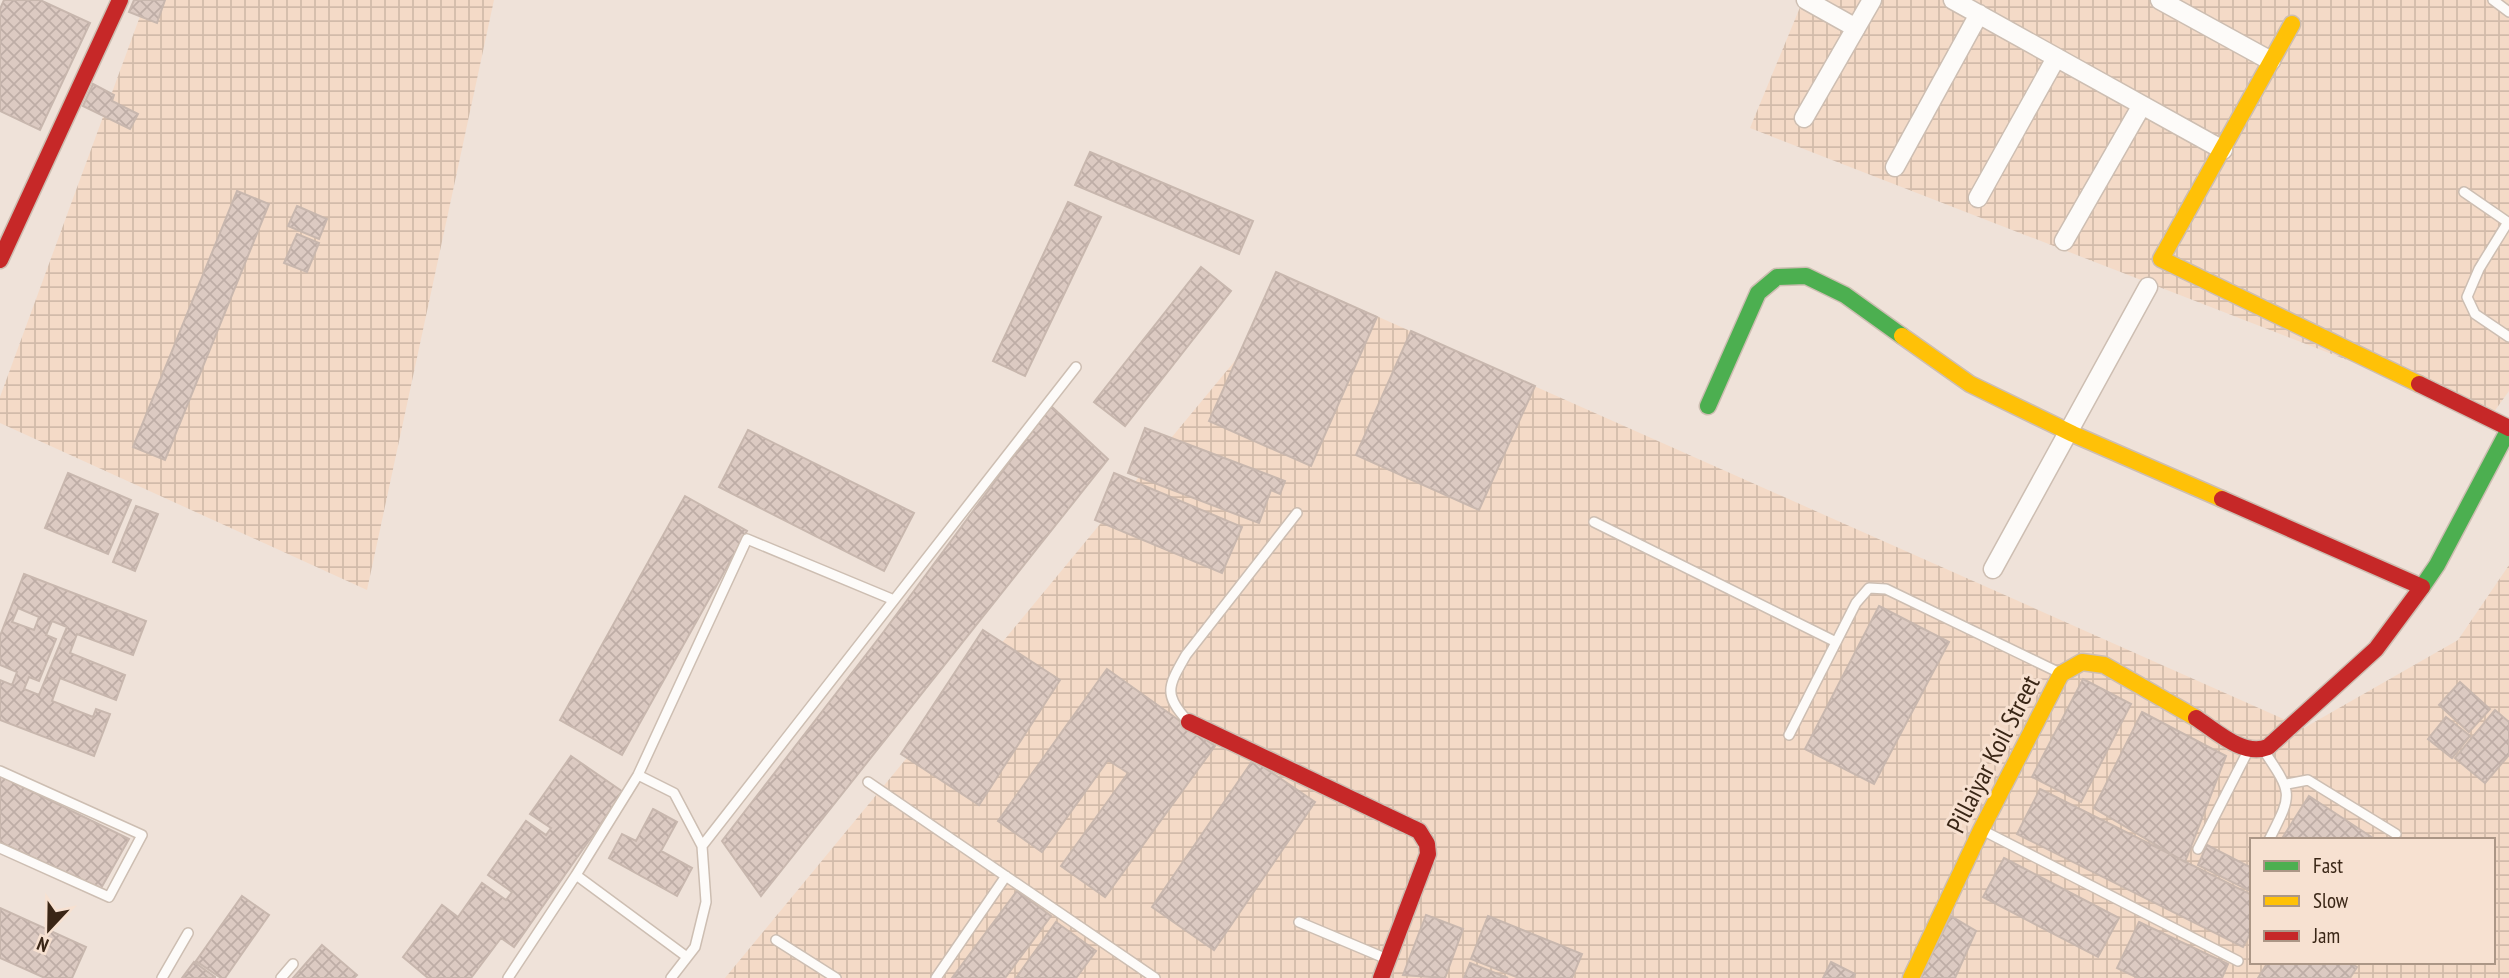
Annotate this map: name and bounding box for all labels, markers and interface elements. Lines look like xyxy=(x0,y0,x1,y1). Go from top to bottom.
street label: Pillaiyar Koil Street xyxy=(1939,669,2046,838)
legend xyxy=(2250,838,2495,964)
text: Fast xyxy=(2313,852,2343,879)
text: Slow xyxy=(2313,887,2349,914)
north arrow xyxy=(14,894,84,964)
text: Jam xyxy=(2312,922,2340,949)
text: N xyxy=(33,932,52,958)

